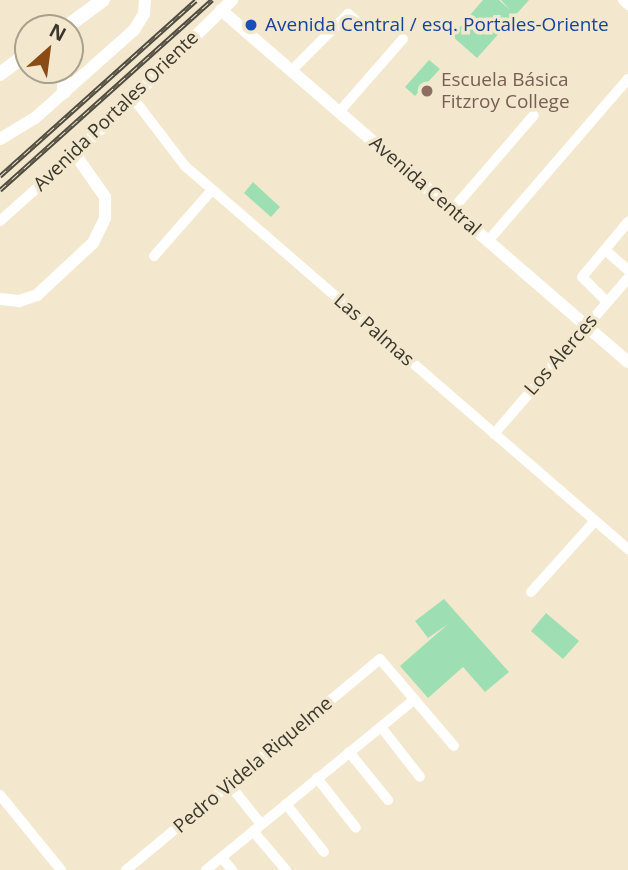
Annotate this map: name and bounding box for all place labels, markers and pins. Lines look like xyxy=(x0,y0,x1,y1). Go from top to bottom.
place label: Avenida Central / esq. Portales-Oriente xyxy=(265,14,609,36)
marker: Avenida Central / esq. Portales-Oriente xyxy=(243,17,259,33)
place label: Escuela Básica Fitzroy College xyxy=(441,69,570,113)
marker: Escuela Básica Fitzroy College xyxy=(419,83,435,99)

